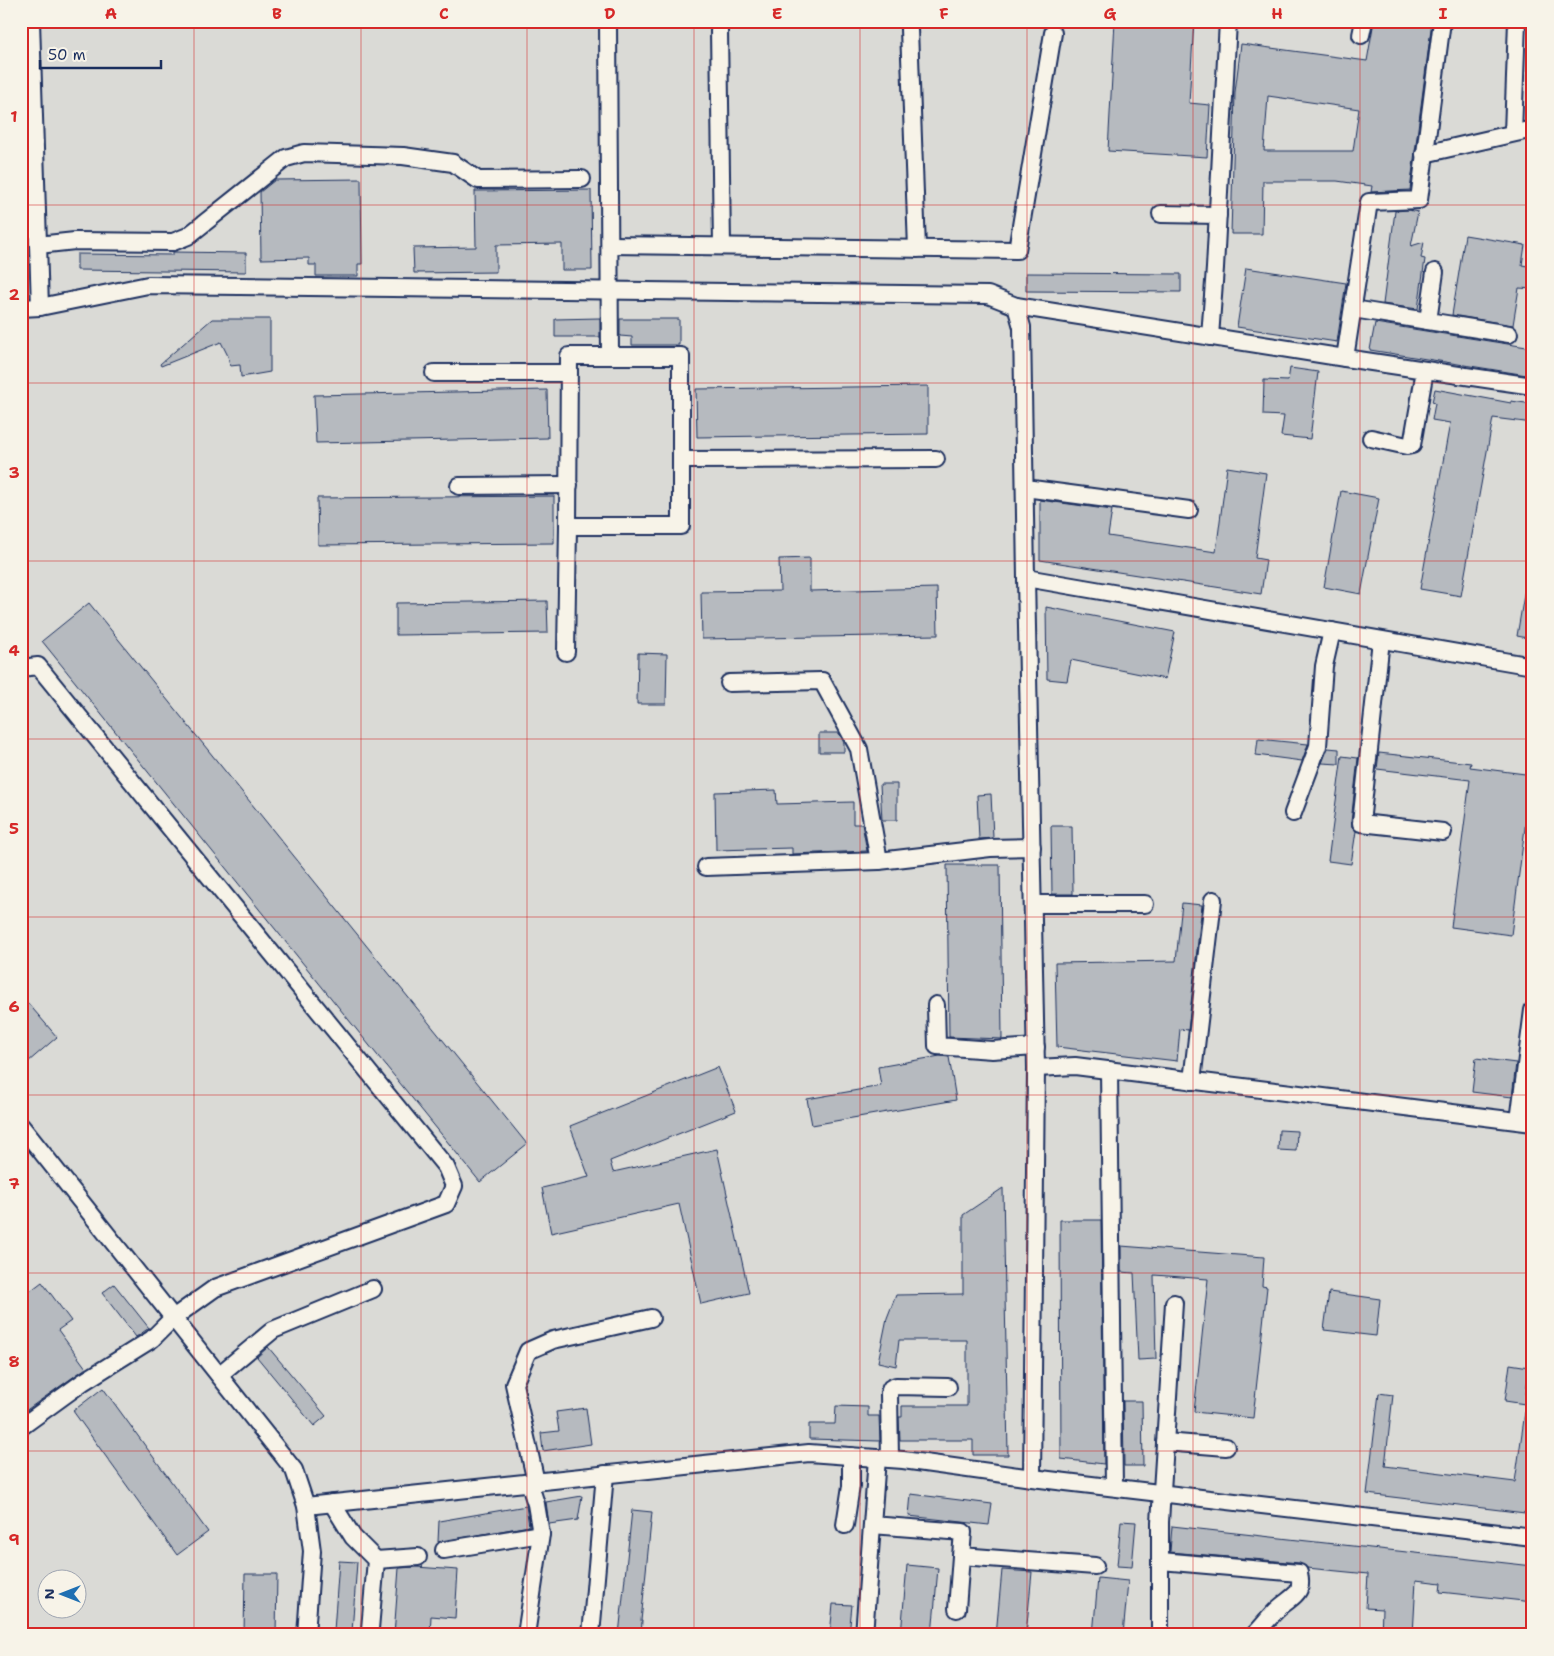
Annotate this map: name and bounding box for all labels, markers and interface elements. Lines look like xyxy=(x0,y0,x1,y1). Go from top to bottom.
text: A xyxy=(105,3,117,24)
text: B xyxy=(272,3,282,24)
text: C xyxy=(439,3,449,24)
text: D xyxy=(604,3,616,24)
text: E xyxy=(772,3,782,24)
text: F xyxy=(939,3,949,24)
text: G xyxy=(1104,3,1117,24)
text: H xyxy=(1271,3,1283,24)
text: I xyxy=(1439,3,1448,24)
scale bar xyxy=(40,38,161,70)
text: 50 m xyxy=(48,45,86,65)
text: 1 xyxy=(10,106,18,127)
text: 2 xyxy=(8,284,20,305)
text: 3 xyxy=(8,462,20,483)
text: 4 xyxy=(8,640,20,661)
text: 5 xyxy=(9,818,19,839)
text: 6 xyxy=(8,996,20,1017)
text: 7 xyxy=(8,1173,20,1194)
text: 8 xyxy=(8,1351,20,1372)
text: 9 xyxy=(8,1529,20,1550)
north arrow xyxy=(38,1568,88,1618)
text: N xyxy=(40,1588,58,1600)

